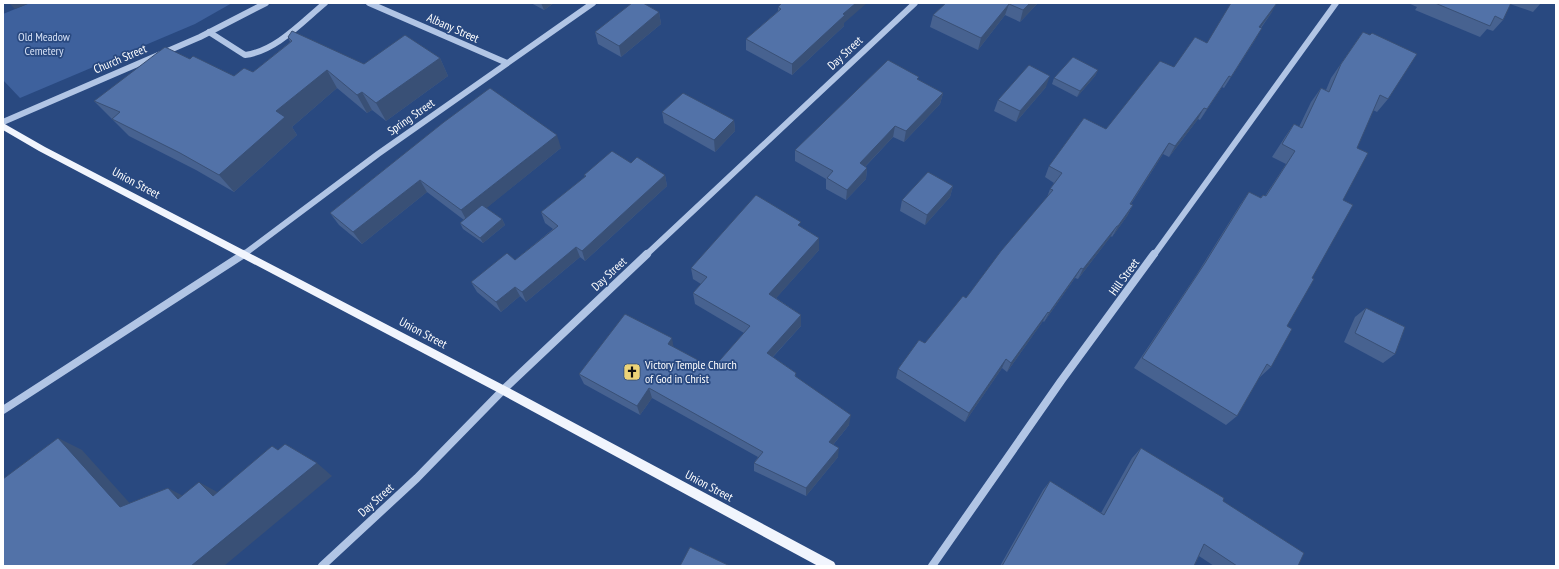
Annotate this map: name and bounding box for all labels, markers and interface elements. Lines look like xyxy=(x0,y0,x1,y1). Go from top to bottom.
street label: Albany Street xyxy=(425,9,482,46)
park label: Old Meadow Cemetery xyxy=(18,29,71,58)
street label: Day Street xyxy=(824,32,866,73)
street label: Church Street xyxy=(91,40,149,76)
street label: Spring Street xyxy=(384,95,438,138)
street label: Union Street xyxy=(110,164,163,202)
street label: Day Street xyxy=(588,253,630,294)
street label: Hill Street xyxy=(1105,255,1142,298)
street label: Union Street xyxy=(397,314,450,352)
place label: Victory Temple Church of God in Christ xyxy=(644,357,737,386)
church icon: Victory Temple Church of God in Christ xyxy=(622,362,642,382)
street label: Union Street xyxy=(683,467,736,505)
street label: Day Street xyxy=(355,479,397,519)

